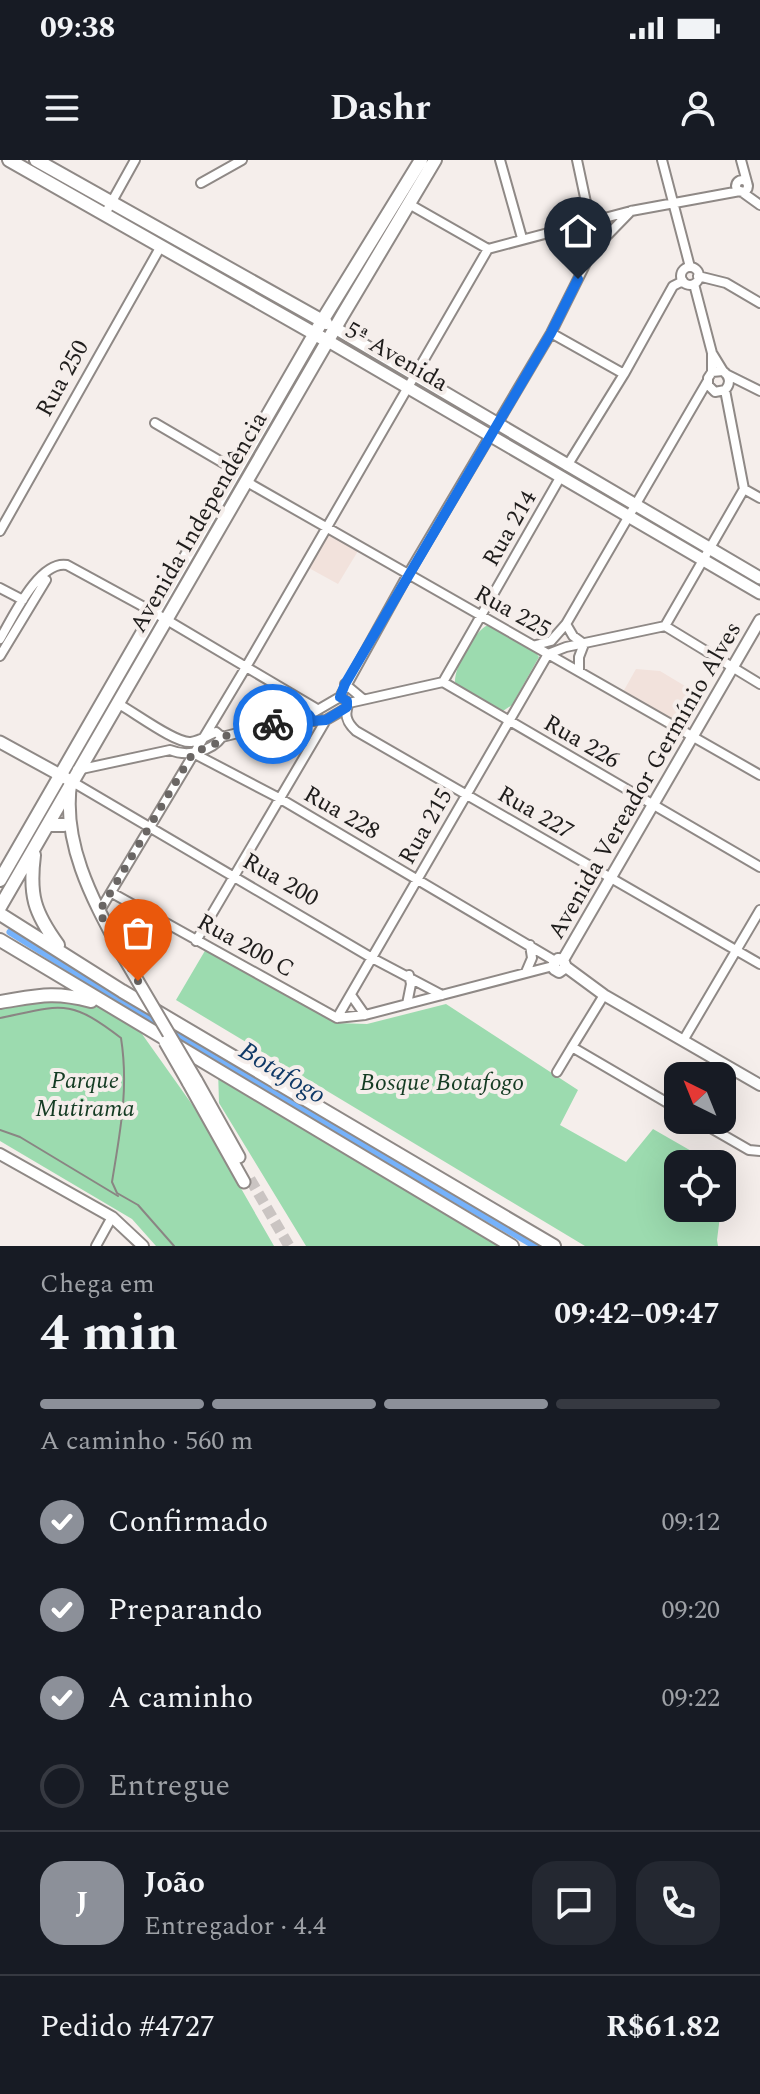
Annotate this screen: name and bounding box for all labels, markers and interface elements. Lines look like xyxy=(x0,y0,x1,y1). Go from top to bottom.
text: 09:38 xyxy=(40,5,115,51)
text: Dashr xyxy=(330,81,430,136)
icon: menu xyxy=(40,86,84,130)
icon: person xyxy=(676,86,720,130)
pin xyxy=(544,197,612,279)
icon: home xyxy=(556,209,600,253)
street label: 5ª Avenida xyxy=(338,313,455,401)
street label: Rua 250 xyxy=(27,333,99,424)
street label: Avenida Independência xyxy=(121,405,277,640)
street label: Rua 214 xyxy=(474,484,546,573)
street label: Rua 225 xyxy=(467,576,558,648)
street label: Avenida Vereador Germínio Alves xyxy=(539,615,751,946)
courier xyxy=(233,684,313,764)
icon: bike xyxy=(251,702,295,746)
street label: Rua 226 xyxy=(537,706,626,778)
street label: Rua 228 xyxy=(297,777,386,849)
street label: Rua 227 xyxy=(491,777,580,849)
street label: Rua 215 xyxy=(390,782,462,871)
street label: Rua 200 xyxy=(236,844,325,916)
pin xyxy=(104,899,172,981)
street label: Rua 200 C xyxy=(190,904,301,987)
icon: bag xyxy=(116,911,160,955)
water label: Botafogo xyxy=(231,1031,334,1115)
north arrow xyxy=(664,1062,736,1134)
map controls xyxy=(664,1062,736,1222)
park label: Parque Mutirama xyxy=(35,1063,135,1127)
park label: Bosque Botafogo xyxy=(360,1065,524,1101)
button: locate xyxy=(664,1150,736,1222)
text: Chega em xyxy=(40,1264,155,1304)
text: 09:42–09:47 xyxy=(554,1291,720,1337)
text: 4 min xyxy=(40,1294,178,1373)
text: A caminho · 560 m xyxy=(40,1421,253,1461)
text: Confirmado xyxy=(108,1499,268,1545)
icon: check xyxy=(40,1500,84,1544)
text: 09:12 xyxy=(661,1502,720,1542)
text: Preparando xyxy=(108,1587,262,1633)
icon: check xyxy=(40,1588,84,1632)
text: 09:20 xyxy=(661,1590,720,1630)
text: A caminho xyxy=(108,1675,253,1721)
icon: check xyxy=(40,1676,84,1720)
text: 09:22 xyxy=(661,1678,720,1718)
text: Entregue xyxy=(108,1763,230,1809)
text: João xyxy=(144,1860,205,1906)
button: chat xyxy=(532,1861,616,1945)
button: phone xyxy=(636,1861,720,1945)
text: J xyxy=(76,1880,88,1926)
text: Entregador · 4.4 xyxy=(144,1906,326,1946)
text: Pedido #4727 xyxy=(40,2004,215,2050)
text: R$61.82 xyxy=(606,2004,720,2050)

